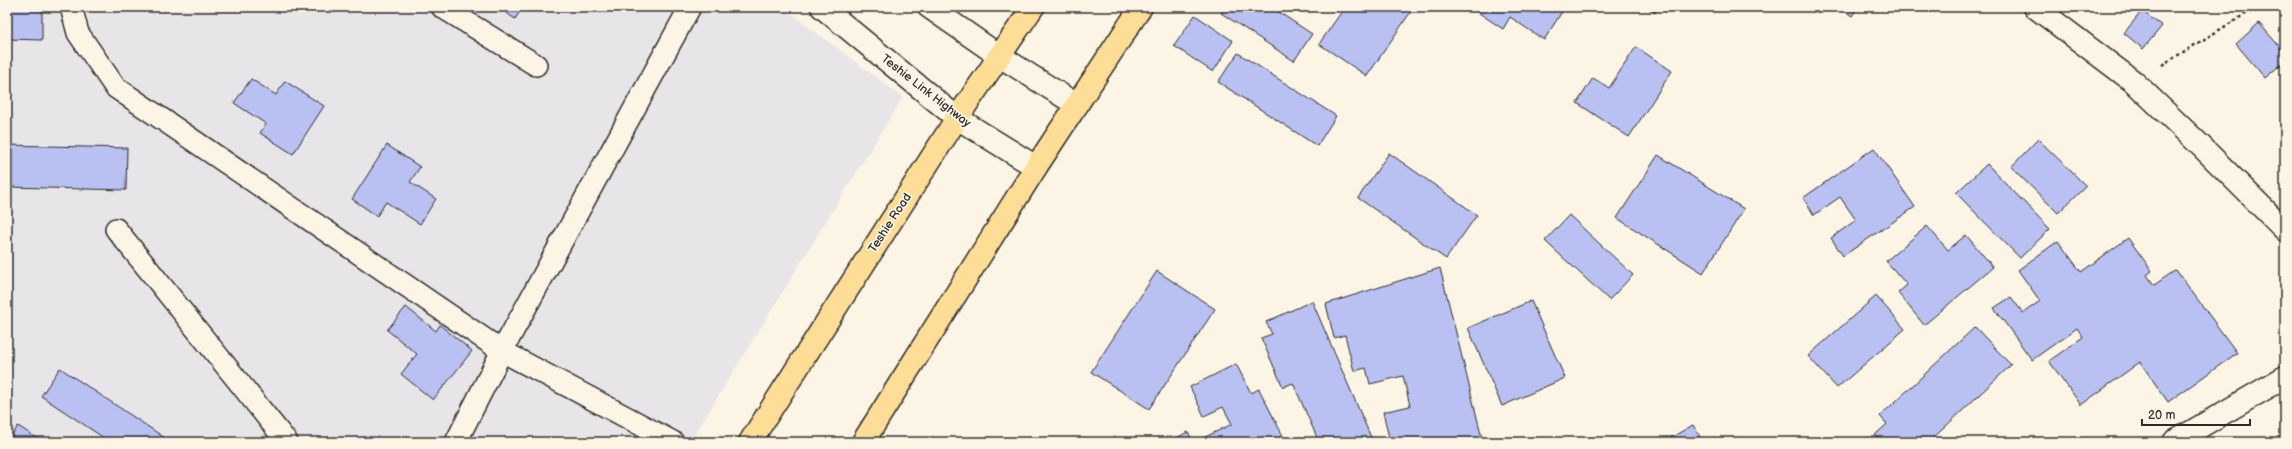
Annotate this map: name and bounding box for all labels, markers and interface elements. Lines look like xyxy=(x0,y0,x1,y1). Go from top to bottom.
street label: Teshie Link Highway xyxy=(878,51,974,131)
street label: Teshie Road xyxy=(865,190,915,256)
scale bar xyxy=(2142,401,2250,427)
text: 20 m xyxy=(2148,408,2175,423)

